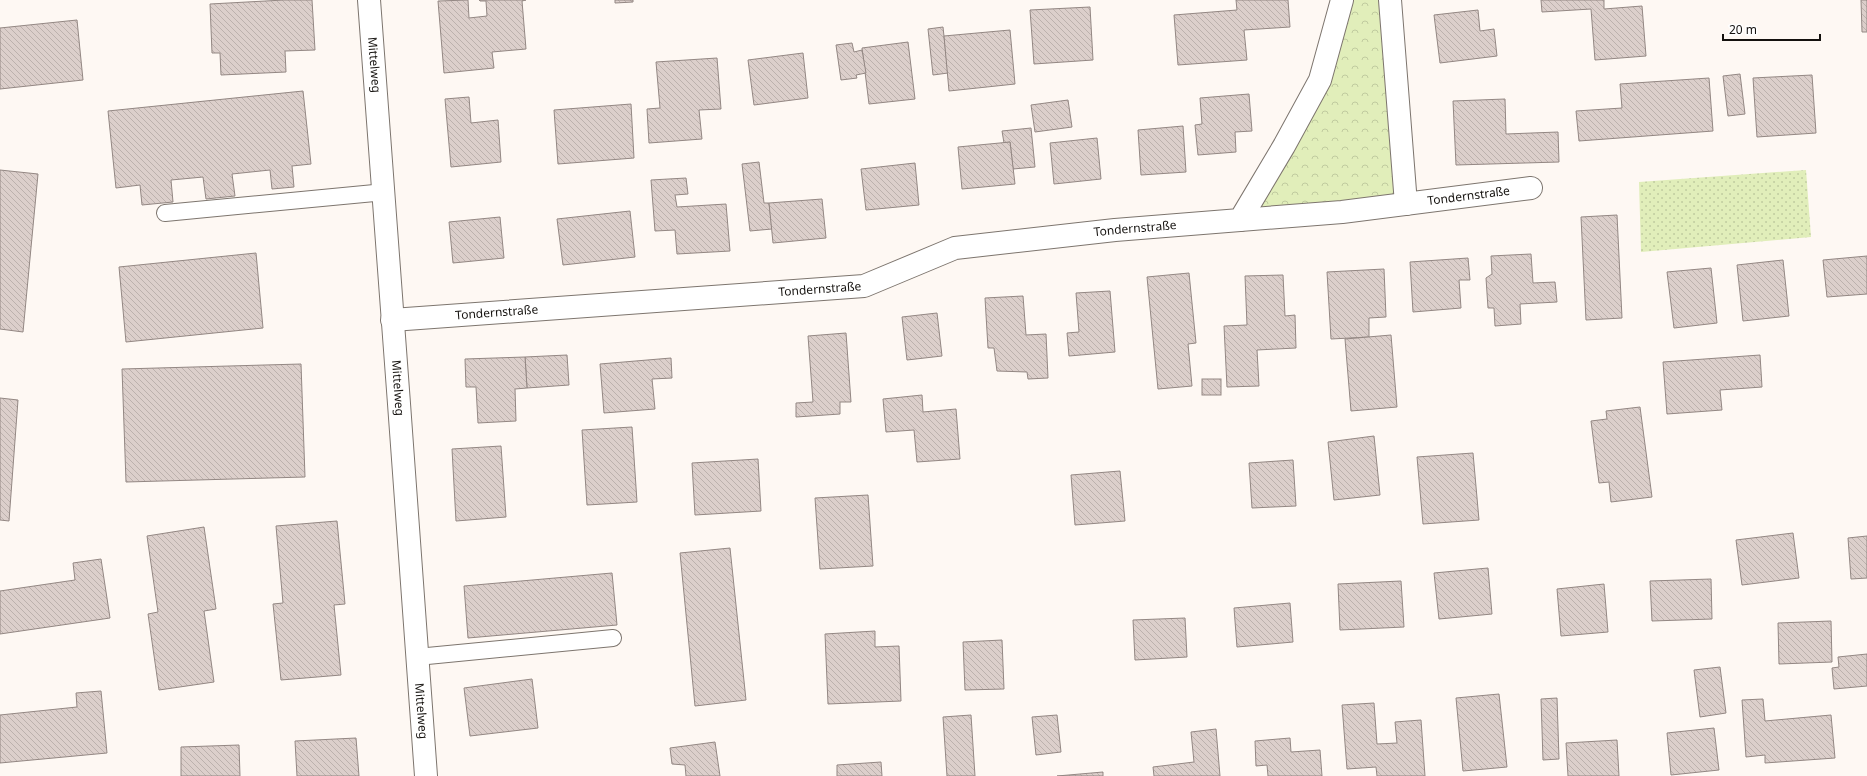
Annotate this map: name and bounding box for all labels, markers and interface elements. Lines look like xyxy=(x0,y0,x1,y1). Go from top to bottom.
scale bar xyxy=(1723,16,1820,42)
text: 20 m xyxy=(1729,21,1757,38)
street label: Mittelweg xyxy=(364,36,385,93)
street label: Tondernstraße xyxy=(1426,182,1511,209)
street label: Tondernstraße xyxy=(1093,216,1177,240)
street label: Tondernstraße xyxy=(778,277,862,300)
street label: Tondernstraße xyxy=(455,300,539,323)
street label: Mittelweg xyxy=(388,359,409,417)
street label: Mittelweg xyxy=(411,682,432,740)

